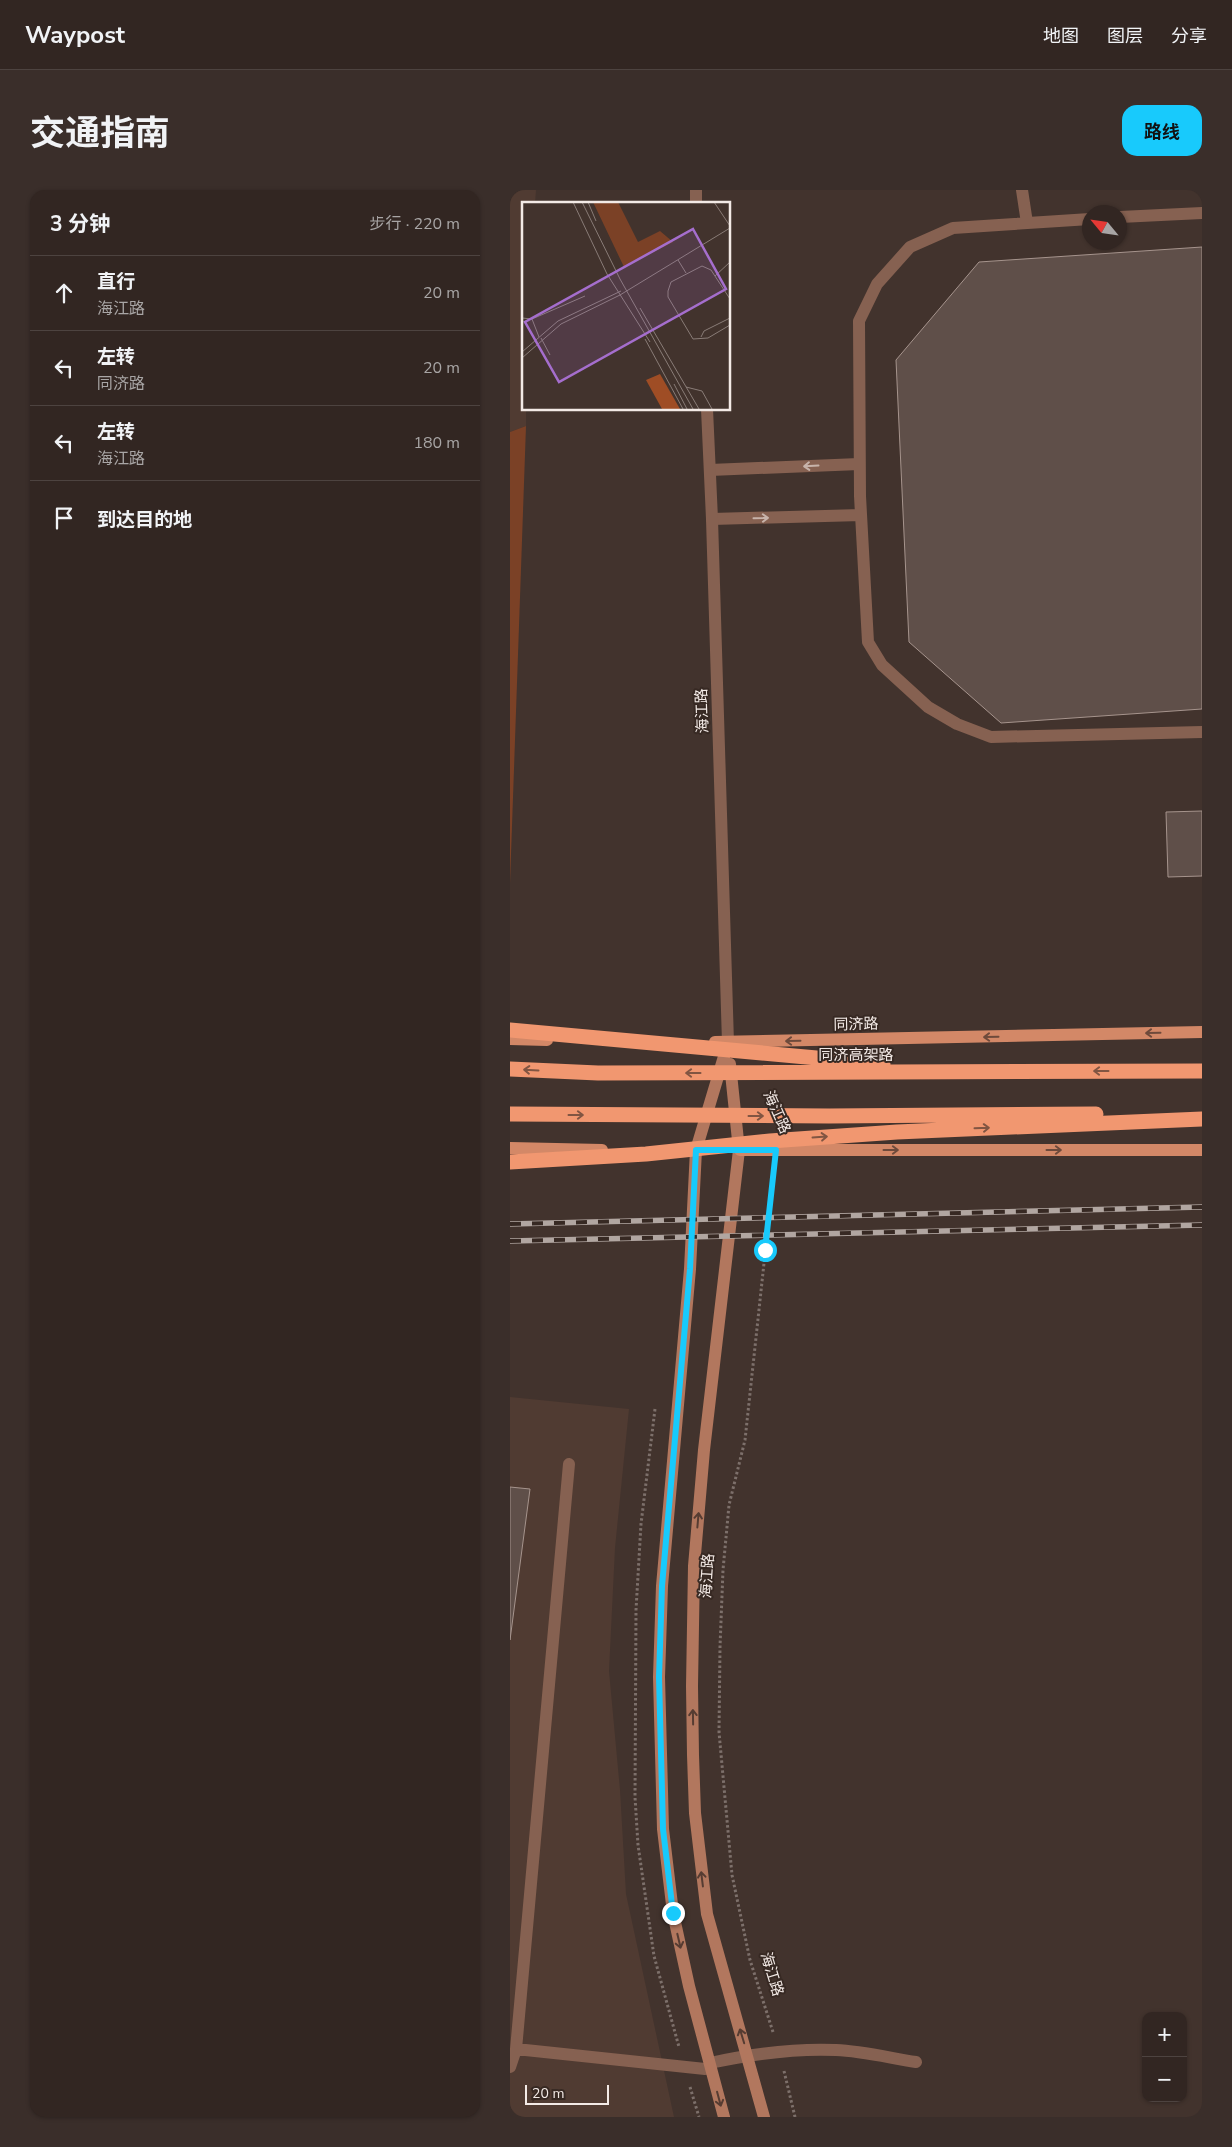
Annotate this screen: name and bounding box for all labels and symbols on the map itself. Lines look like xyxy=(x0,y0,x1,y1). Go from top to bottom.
inset map xyxy=(522,202,730,410)
north arrow xyxy=(1082,205,1127,250)
one-way arrow xyxy=(803,461,820,471)
one-way arrow xyxy=(752,513,769,523)
street label: 海江路 xyxy=(691,688,713,734)
street label: 同济路 xyxy=(833,1014,879,1034)
one-way arrow xyxy=(1146,1028,1162,1038)
one-way arrow xyxy=(983,1032,1000,1042)
one-way arrow xyxy=(786,1036,802,1046)
street label: 同济高架路 xyxy=(818,1045,894,1065)
one-way arrow xyxy=(523,1066,539,1075)
one-way arrow xyxy=(1093,1066,1110,1076)
one-way arrow xyxy=(686,1068,702,1078)
street label: 海江路 xyxy=(759,1087,795,1137)
one-way arrow xyxy=(568,1110,584,1120)
one-way arrow xyxy=(748,1111,764,1121)
one-way arrow xyxy=(974,1124,990,1133)
one-way arrow xyxy=(812,1133,828,1142)
one-way arrow xyxy=(882,1145,899,1155)
one-way arrow xyxy=(1045,1145,1061,1155)
route start xyxy=(754,1239,777,1262)
one-way arrow xyxy=(693,1512,703,1528)
street label: 海江路 xyxy=(695,1553,719,1599)
one-way arrow xyxy=(688,1709,697,1725)
one-way arrow xyxy=(697,1871,707,1887)
route end xyxy=(662,1902,685,1925)
one-way arrow xyxy=(675,1933,684,1949)
street label: 海江路 xyxy=(756,1950,788,1998)
one-way arrow xyxy=(736,2029,746,2045)
scale bar xyxy=(525,2082,609,2105)
one-way arrow xyxy=(715,2090,724,2106)

